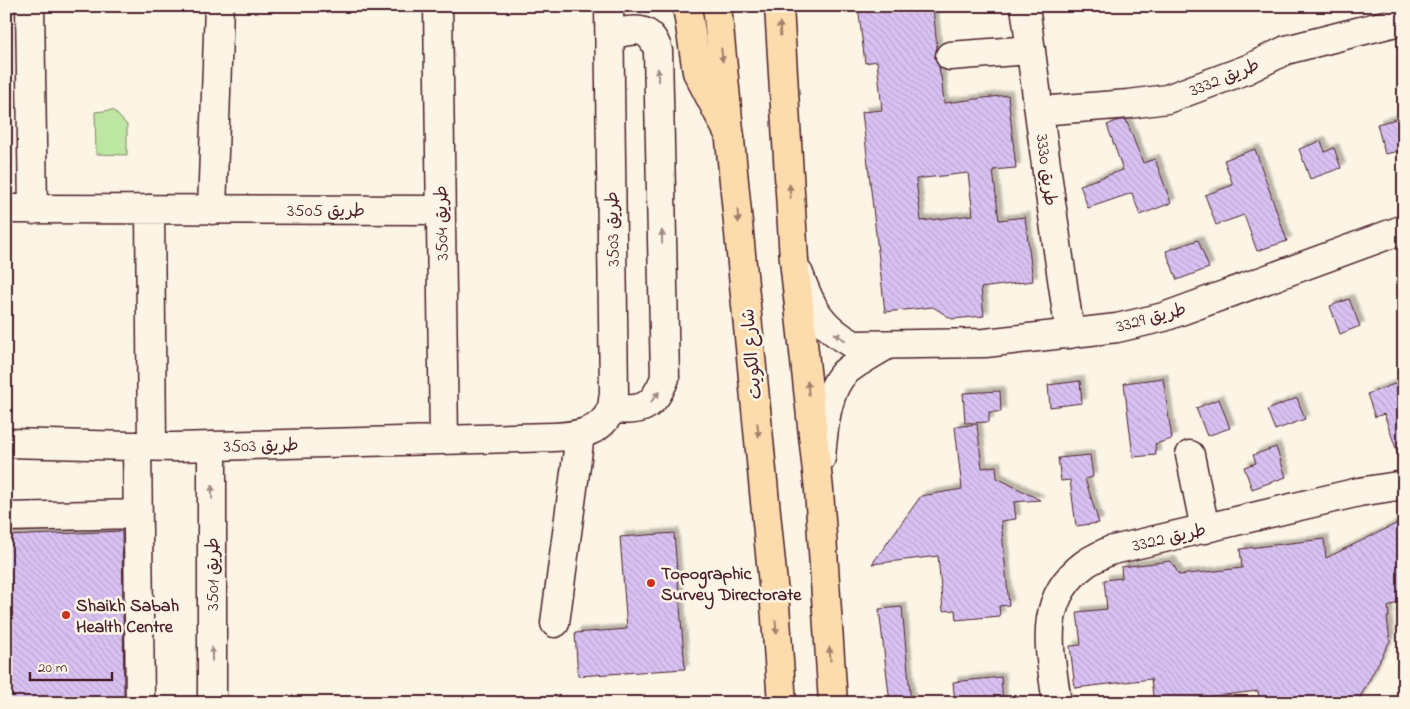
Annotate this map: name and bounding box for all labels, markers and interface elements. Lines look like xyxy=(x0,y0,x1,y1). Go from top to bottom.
one-way arrow xyxy=(776,20,784,36)
one-way arrow xyxy=(718,47,726,63)
street label: طريق 3332 xyxy=(1186,53,1264,105)
one-way arrow xyxy=(654,67,662,83)
street label: طريق 3330 xyxy=(1028,133,1062,208)
one-way arrow xyxy=(786,183,794,199)
street label: طريق 3504 xyxy=(429,185,457,261)
street label: طريق 3503 xyxy=(600,191,628,267)
street label: طريق 3505 xyxy=(287,199,365,225)
one-way arrow xyxy=(734,209,742,225)
one-way arrow xyxy=(658,229,666,245)
street label: طريق 3329 xyxy=(1114,297,1189,341)
street label: شارع الكويت xyxy=(736,307,770,400)
one-way arrow xyxy=(833,332,847,342)
one-way arrow xyxy=(804,379,812,395)
one-way arrow xyxy=(649,390,660,403)
one-way arrow xyxy=(754,423,762,439)
street label: طريق 3503 xyxy=(223,433,299,461)
one-way arrow xyxy=(208,483,216,499)
street label: طريق 3322 xyxy=(1130,518,1209,560)
street label: طريق 3501 xyxy=(201,537,227,611)
place label: Topographic Survey Directorate xyxy=(661,562,802,610)
marker: Topographic Survey Directorate xyxy=(645,577,657,589)
place label: Shaikh Sabah Health Centre xyxy=(76,594,179,641)
marker: Shaikh Sabah Health Centre xyxy=(60,609,72,621)
one-way arrow xyxy=(773,619,781,635)
one-way arrow xyxy=(208,646,216,662)
one-way arrow xyxy=(826,646,834,662)
scale bar xyxy=(30,649,112,681)
text: 20 m xyxy=(38,657,68,679)

